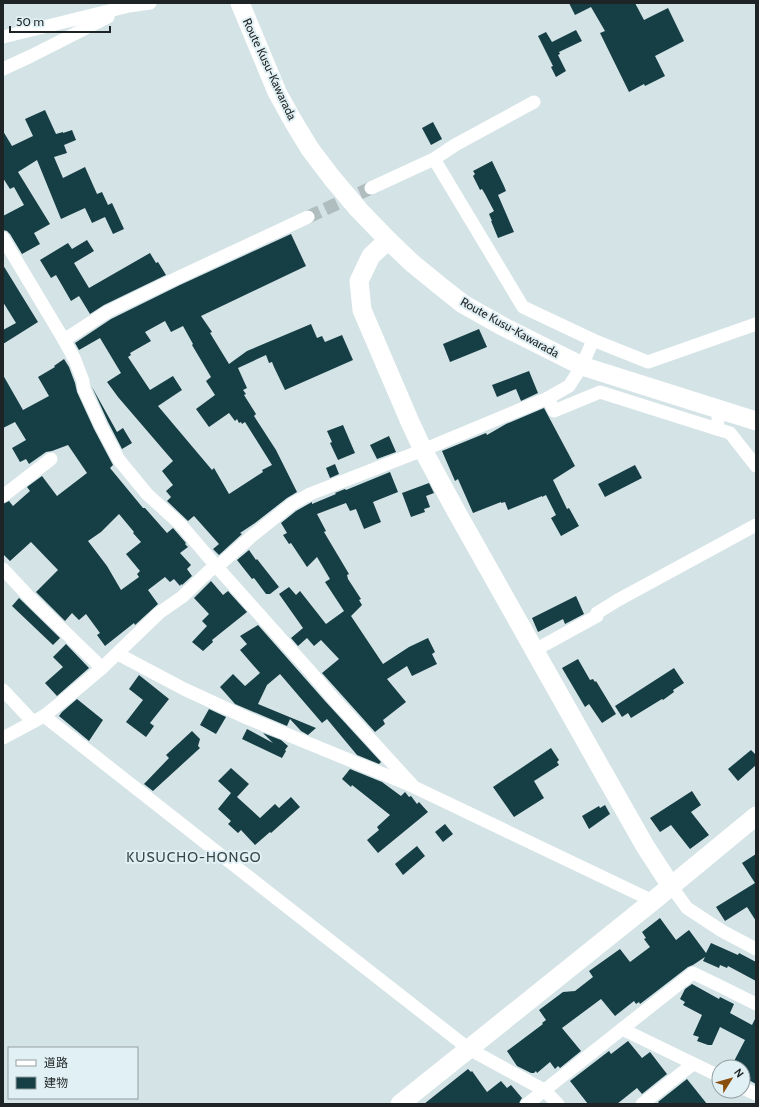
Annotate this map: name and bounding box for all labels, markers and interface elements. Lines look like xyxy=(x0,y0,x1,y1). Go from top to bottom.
scale bar xyxy=(10,8,110,34)
text: 50 m xyxy=(16,14,44,29)
street label: Route Kusu-Kawarada xyxy=(240,16,300,122)
street label: Route Kusu-Kawarada xyxy=(458,294,562,360)
district label: KUSUCHO-HONGO xyxy=(126,848,262,866)
legend xyxy=(8,1047,138,1099)
text: 道路 xyxy=(44,1055,68,1070)
north arrow xyxy=(711,1059,751,1099)
text: N xyxy=(731,1066,747,1080)
text: 建物 xyxy=(44,1075,68,1090)

